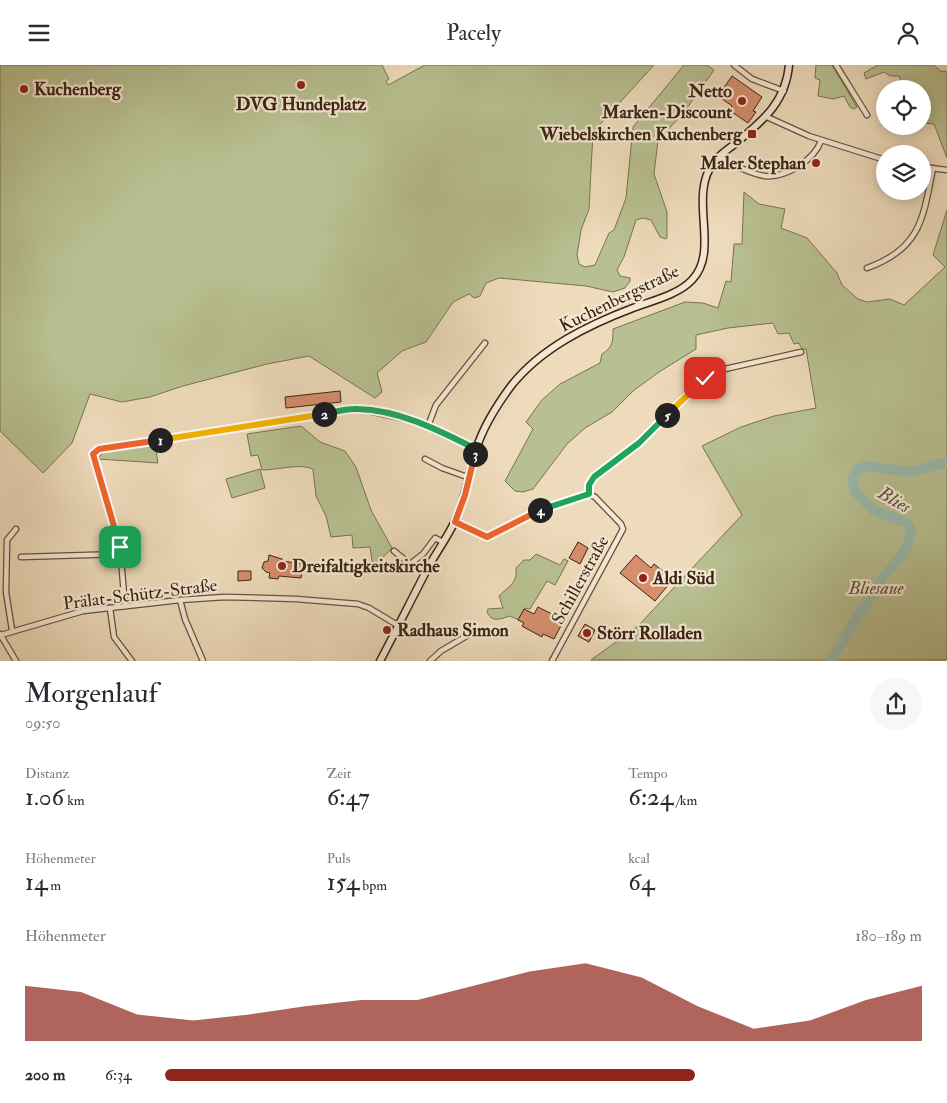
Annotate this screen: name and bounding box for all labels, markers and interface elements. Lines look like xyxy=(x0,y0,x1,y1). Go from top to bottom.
icon: menu xyxy=(25,19,53,47)
text: Pacely xyxy=(446,19,501,47)
icon: person xyxy=(894,19,922,47)
place label: Kuchenberg xyxy=(34,78,122,101)
marker: DVG Hundeplatz xyxy=(295,79,307,91)
place label: Netto Marken-Discount xyxy=(601,80,732,124)
map controls xyxy=(876,80,931,200)
button: locate xyxy=(876,80,931,135)
marker: Kuchenberg xyxy=(18,83,30,95)
place label: DVG Hundeplatz xyxy=(236,93,367,116)
marker: Netto Marken-Discount xyxy=(736,95,748,107)
place label: Wiebelskirchen Kuchenberg xyxy=(539,123,743,146)
marker: Wiebelskirchen Kuchenberg xyxy=(746,128,758,140)
button: layers xyxy=(876,145,931,200)
place label: Maler Stephan xyxy=(699,152,807,175)
marker: Maler Stephan xyxy=(810,157,822,169)
street label: Kuchenbergstraße xyxy=(556,259,683,337)
pin xyxy=(684,357,726,399)
icon: check xyxy=(691,364,719,392)
pin: 2 xyxy=(312,401,336,427)
pin: 5 xyxy=(654,403,680,427)
text: 2 xyxy=(321,406,328,423)
text: 5 xyxy=(664,407,671,424)
pin: 1 xyxy=(148,427,172,453)
text: 1 xyxy=(158,432,163,449)
pin: 3 xyxy=(462,441,488,467)
text: 3 xyxy=(473,446,478,463)
water label: Blies xyxy=(873,481,916,519)
pin: 4 xyxy=(528,497,552,523)
text: 4 xyxy=(537,502,544,519)
pin xyxy=(99,526,141,568)
street label: Schillerstraße xyxy=(547,531,615,629)
icon: arrive xyxy=(106,533,134,561)
place label: Dreifaltigkeitskirche xyxy=(292,555,440,578)
marker: Dreifaltigkeitskirche xyxy=(276,560,288,572)
place label: Aldi Süd xyxy=(652,567,715,590)
marker: Aldi Süd xyxy=(637,572,649,584)
street label: Prälat-Schütz-Straße xyxy=(62,574,219,615)
park label: Bliesaue xyxy=(848,577,904,600)
place label: Radhaus Simon xyxy=(397,619,510,642)
place label: Störr Rolladen xyxy=(597,622,703,645)
marker: Radhaus Simon xyxy=(381,624,393,636)
marker: Störr Rolladen xyxy=(581,627,593,639)
text: Morgenlauf xyxy=(25,676,158,711)
button: share xyxy=(870,678,922,730)
text: 09:50 xyxy=(25,713,60,733)
text: Distanz xyxy=(25,765,69,782)
text: Zeit xyxy=(327,765,351,782)
text: Tempo xyxy=(628,765,667,782)
text: 1.06 xyxy=(25,782,64,813)
text: 6:47 xyxy=(327,782,370,813)
text: 6:24 xyxy=(628,782,673,813)
text: km xyxy=(64,792,85,809)
text: /km xyxy=(673,792,697,809)
text: Höhenmeter xyxy=(25,850,96,867)
text: Puls xyxy=(327,850,350,867)
text: kcal xyxy=(628,850,650,867)
text: 14 xyxy=(25,867,47,898)
text: 154 xyxy=(327,867,359,898)
text: 64 xyxy=(628,867,654,898)
text: m xyxy=(47,877,61,894)
text: bpm xyxy=(359,877,387,894)
text: Höhenmeter xyxy=(25,926,106,946)
text: 180–189 m xyxy=(855,926,922,946)
text: 200 m xyxy=(25,1065,65,1085)
text: 6:34 xyxy=(105,1065,132,1085)

